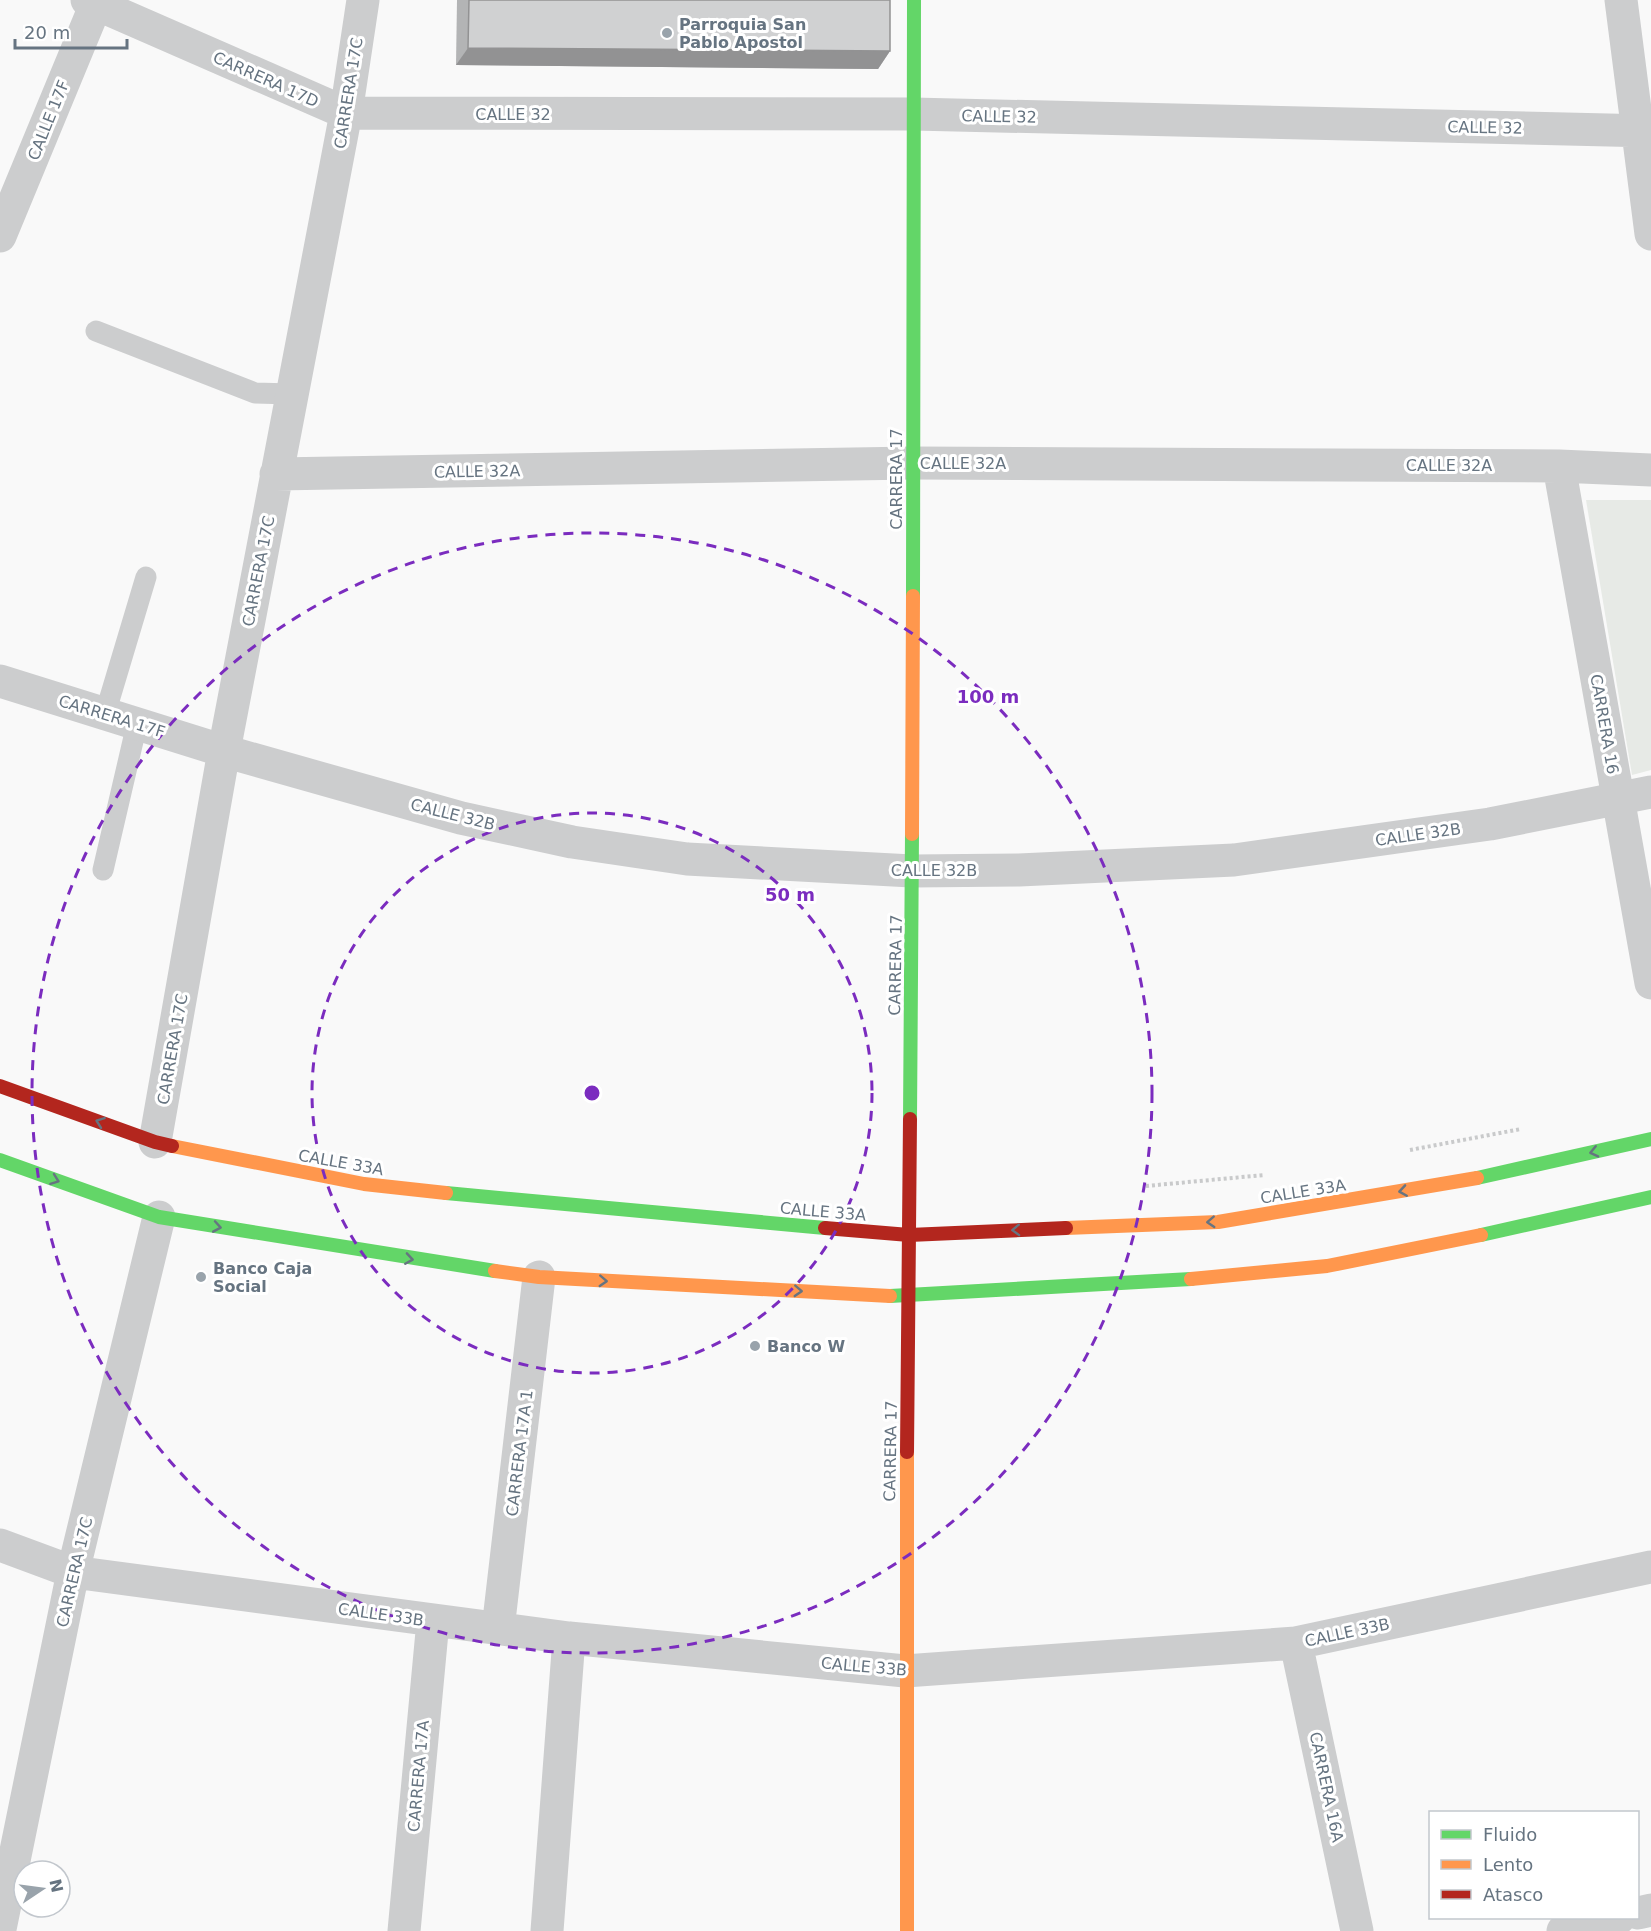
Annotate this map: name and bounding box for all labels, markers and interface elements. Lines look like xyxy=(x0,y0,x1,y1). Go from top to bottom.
scale bar xyxy=(15,12,128,50)
place label: Parroquia San Pablo Apostol xyxy=(679,15,806,52)
text: 20 m xyxy=(24,22,70,43)
marker: Parroquia San Pablo Apostol xyxy=(660,26,674,40)
street label: CARRERA 17C xyxy=(330,36,367,150)
street label: CARRERA 17D xyxy=(210,48,322,111)
street label: CALLE 17F xyxy=(24,77,73,163)
street label: CALLE 32 xyxy=(475,105,551,124)
street label: CALLE 32 xyxy=(961,106,1037,127)
street label: CALLE 32 xyxy=(1447,117,1523,138)
street label: CARRERA 17 xyxy=(887,428,906,530)
street label: CALLE 32A xyxy=(920,454,1006,473)
street label: CALLE 32A xyxy=(1406,456,1492,475)
street label: CALLE 32A xyxy=(434,461,520,482)
street label: CARRERA 17C xyxy=(238,514,279,628)
street label: CARRERA 16 xyxy=(1586,673,1623,776)
text: 100 m xyxy=(957,686,1019,707)
street label: CARRERA 17F xyxy=(56,691,167,742)
street label: CALLE 32B xyxy=(409,795,497,834)
street label: CALLE 32B xyxy=(1374,819,1462,850)
street label: CALLE 32B xyxy=(891,861,977,880)
text: 50 m xyxy=(765,884,815,905)
street label: CARRERA 17 xyxy=(885,914,906,1016)
street label: CARRERA 17C xyxy=(153,992,192,1106)
centre of rings xyxy=(582,1083,602,1103)
one-way arrow xyxy=(95,1117,106,1130)
one-way arrow xyxy=(1589,1144,1599,1157)
street label: CALLE 33A xyxy=(297,1146,385,1179)
one-way arrow xyxy=(49,1172,60,1185)
street label: CALLE 33A xyxy=(1259,1175,1347,1208)
one-way arrow xyxy=(1398,1184,1408,1197)
street label: CALLE 33A xyxy=(779,1198,867,1225)
one-way arrow xyxy=(1206,1215,1215,1228)
one-way arrow xyxy=(212,1220,222,1233)
one-way arrow xyxy=(1011,1224,1020,1237)
one-way arrow xyxy=(404,1252,414,1265)
place label: Banco Caja Social xyxy=(213,1259,312,1296)
marker: Banco Caja Social xyxy=(194,1270,208,1284)
one-way arrow xyxy=(599,1274,608,1287)
one-way arrow xyxy=(793,1284,802,1297)
place label: Banco W xyxy=(767,1337,845,1356)
marker: Banco W xyxy=(748,1339,762,1353)
street label: CARRERA 17A 1 xyxy=(502,1389,537,1518)
street label: CARRERA 17 xyxy=(880,1400,901,1502)
street label: CARRERA 17C xyxy=(53,1515,96,1629)
street label: CALLE 33B xyxy=(337,1599,425,1630)
street label: CALLE 33B xyxy=(1303,1614,1391,1651)
street label: CALLE 33B xyxy=(820,1653,908,1680)
street label: CARRERA 17A xyxy=(404,1719,433,1833)
street label: CARRERA 16A xyxy=(1306,1730,1347,1844)
legend xyxy=(1429,1811,1639,1919)
text: Fluido xyxy=(1483,1824,1537,1845)
text: Lento xyxy=(1483,1854,1533,1875)
north arrow xyxy=(12,1859,72,1919)
text: N xyxy=(45,1877,67,1894)
text: Atasco xyxy=(1483,1884,1543,1905)

